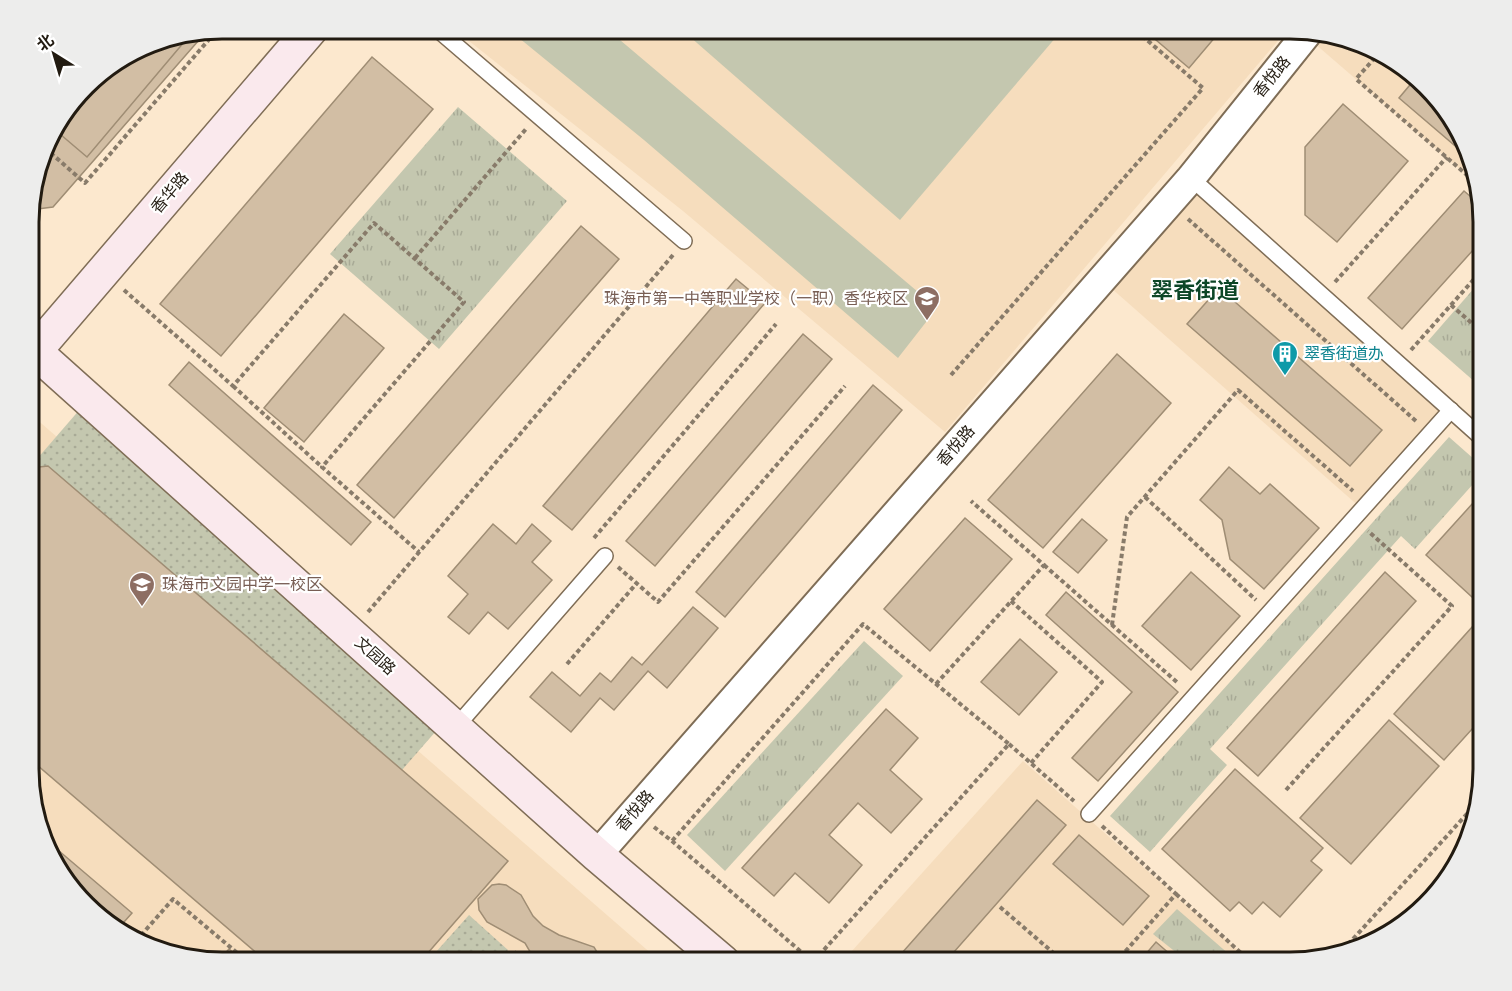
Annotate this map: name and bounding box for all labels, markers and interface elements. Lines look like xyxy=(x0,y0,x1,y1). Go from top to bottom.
north arrow xyxy=(24,24,84,84)
text: 北 xyxy=(33,30,58,56)
street label: 香悅路 xyxy=(1249,52,1295,102)
street label: 香华路 xyxy=(147,168,193,218)
district label: 翠香街道 xyxy=(1151,278,1239,304)
school or university icon: 珠海市第一中等职业学校（一职）香华校区 xyxy=(912,284,942,322)
place label: 珠海市第一中等职业学校（一职）香华校区 xyxy=(604,289,908,309)
building icon: 翠香街道办 xyxy=(1270,339,1300,377)
place label: 翠香街道办 xyxy=(1304,344,1384,364)
street label: 香悅路 xyxy=(933,421,979,471)
school or university icon: 珠海市文园中学一校区 xyxy=(127,570,157,608)
place label: 珠海市文园中学一校区 xyxy=(162,575,322,595)
street label: 文园路 xyxy=(350,633,400,679)
street label: 香悅路 xyxy=(612,786,658,836)

